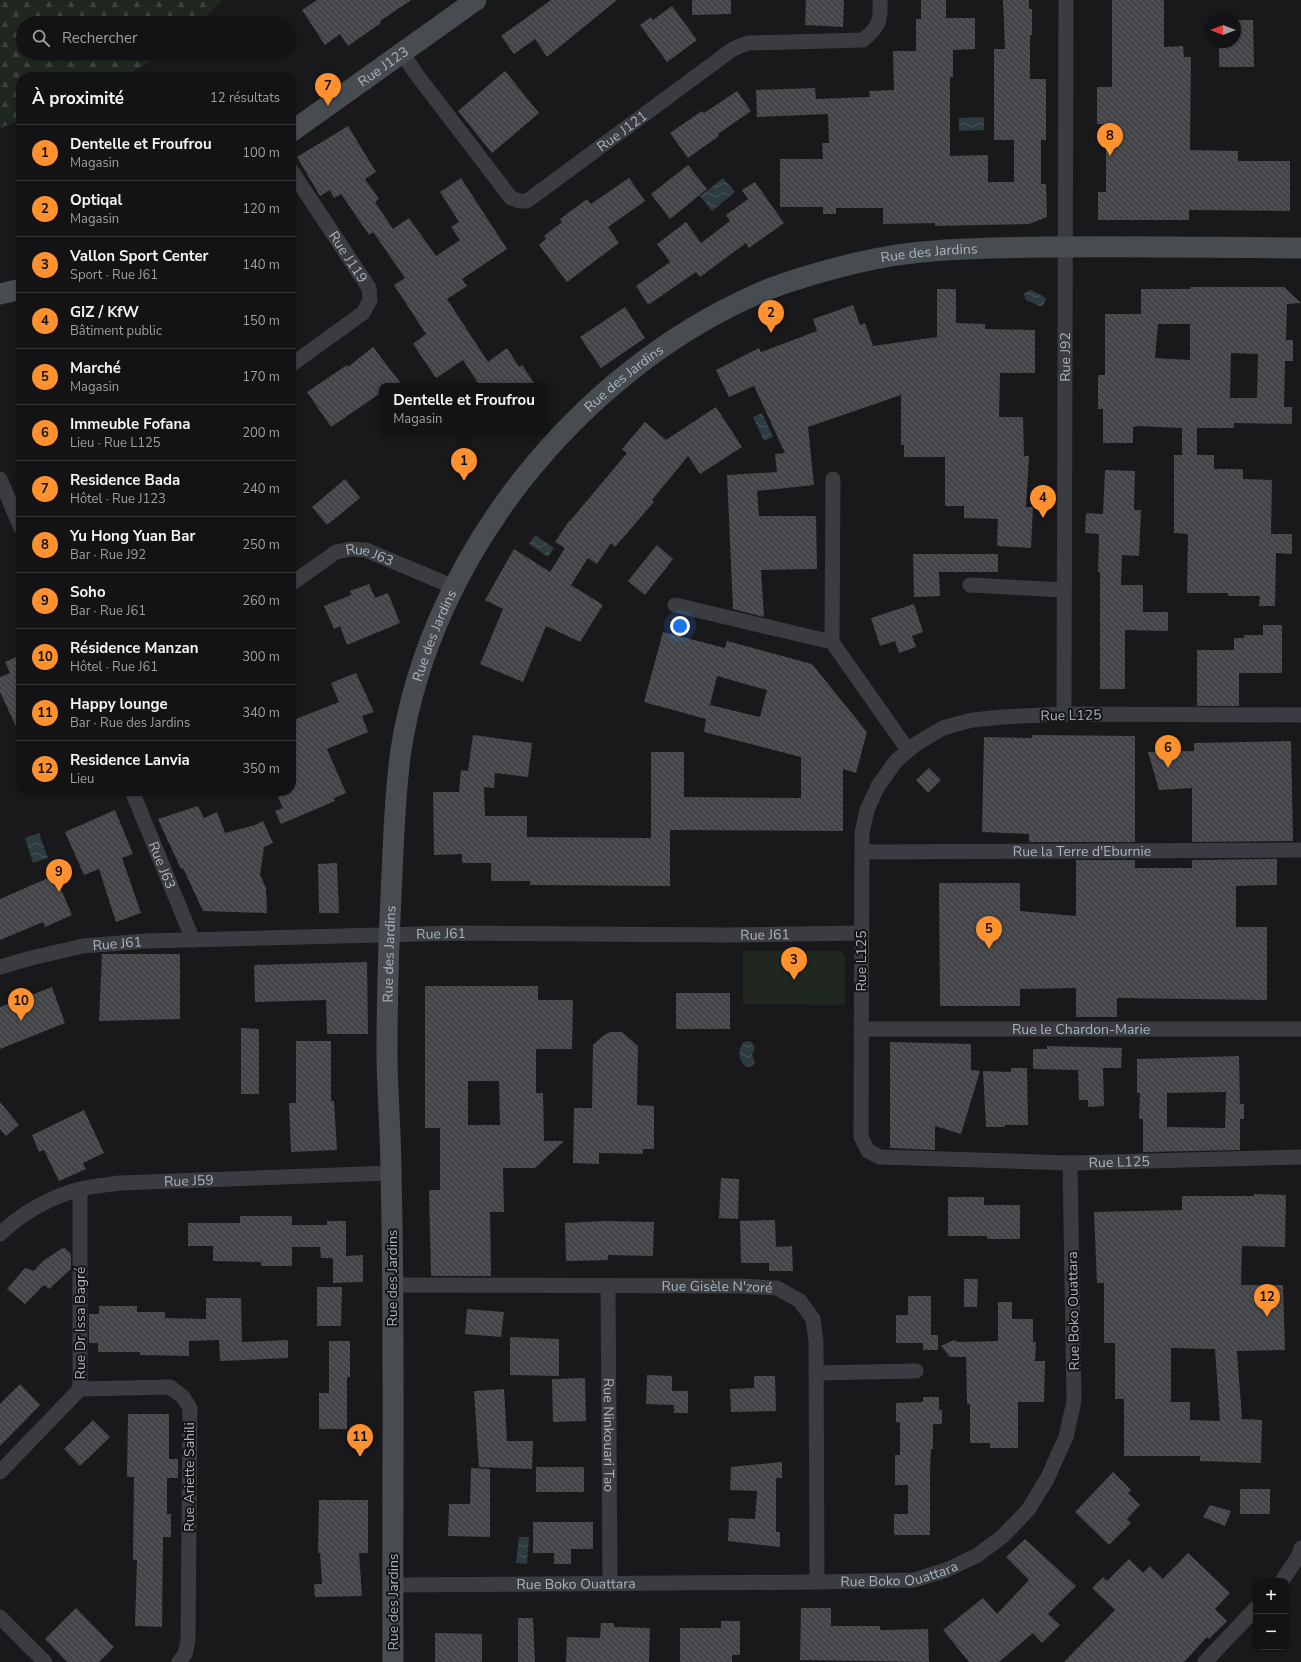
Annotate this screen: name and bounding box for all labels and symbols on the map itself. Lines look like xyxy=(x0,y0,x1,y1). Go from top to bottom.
north arrow xyxy=(1205,12,1241,48)
street label: Rue J123 xyxy=(354,42,412,91)
pin: 7 xyxy=(315,73,341,106)
street label: Rue J121 xyxy=(593,106,651,156)
pin: 8 xyxy=(1097,123,1123,156)
street label: Rue J119 xyxy=(324,228,372,286)
street label: Rue des Jardins xyxy=(879,239,978,268)
pin: 2 xyxy=(758,300,784,333)
street label: Rue J92 xyxy=(1056,332,1075,382)
street label: Rue des Jardins xyxy=(580,340,668,416)
pin: 1 xyxy=(451,448,477,481)
pin: 4 xyxy=(1030,485,1056,518)
street label: Rue J63 xyxy=(344,539,396,571)
street label: Rue des Jardins xyxy=(408,586,461,684)
your location xyxy=(670,616,690,636)
street label: Rue L125 xyxy=(1040,705,1102,726)
pin: 6 xyxy=(1155,735,1181,768)
street label: Rue J63 xyxy=(144,839,180,892)
street label: Rue la Terre d'Eburnie xyxy=(1013,842,1151,861)
pin: 9 xyxy=(46,859,72,892)
street label: Rue des Jardins xyxy=(378,905,400,1003)
pin: 5 xyxy=(976,916,1002,949)
street label: Rue J61 xyxy=(416,924,466,944)
street label: Rue J61 xyxy=(740,925,790,945)
street label: Rue L125 xyxy=(852,930,871,992)
street label: Rue J61 xyxy=(92,932,143,955)
pin: 3 xyxy=(781,947,807,980)
pin: 10 xyxy=(8,988,34,1021)
street label: Rue le Chardon-Marie xyxy=(1012,1020,1150,1039)
street label: Rue L125 xyxy=(1088,1152,1150,1173)
street label: Rue J59 xyxy=(164,1171,214,1191)
street label: Rue des Jardins xyxy=(383,1229,402,1327)
street label: Rue Boko Ouattara xyxy=(1063,1251,1084,1371)
street label: Rue Dr Issa Bagré xyxy=(71,1267,90,1379)
street label: Rue Gisèle N'zoré xyxy=(661,1277,773,1298)
pin: 12 xyxy=(1254,1284,1280,1317)
street label: Rue Ninkouari Tao xyxy=(599,1378,618,1492)
street label: Rue Ariette Sahili xyxy=(180,1422,199,1532)
pin: 11 xyxy=(347,1424,373,1457)
street label: Rue des Jardins xyxy=(384,1553,403,1651)
street label: Rue Boko Ouattara xyxy=(840,1557,961,1592)
street label: Rue Boko Ouattara xyxy=(516,1574,636,1594)

